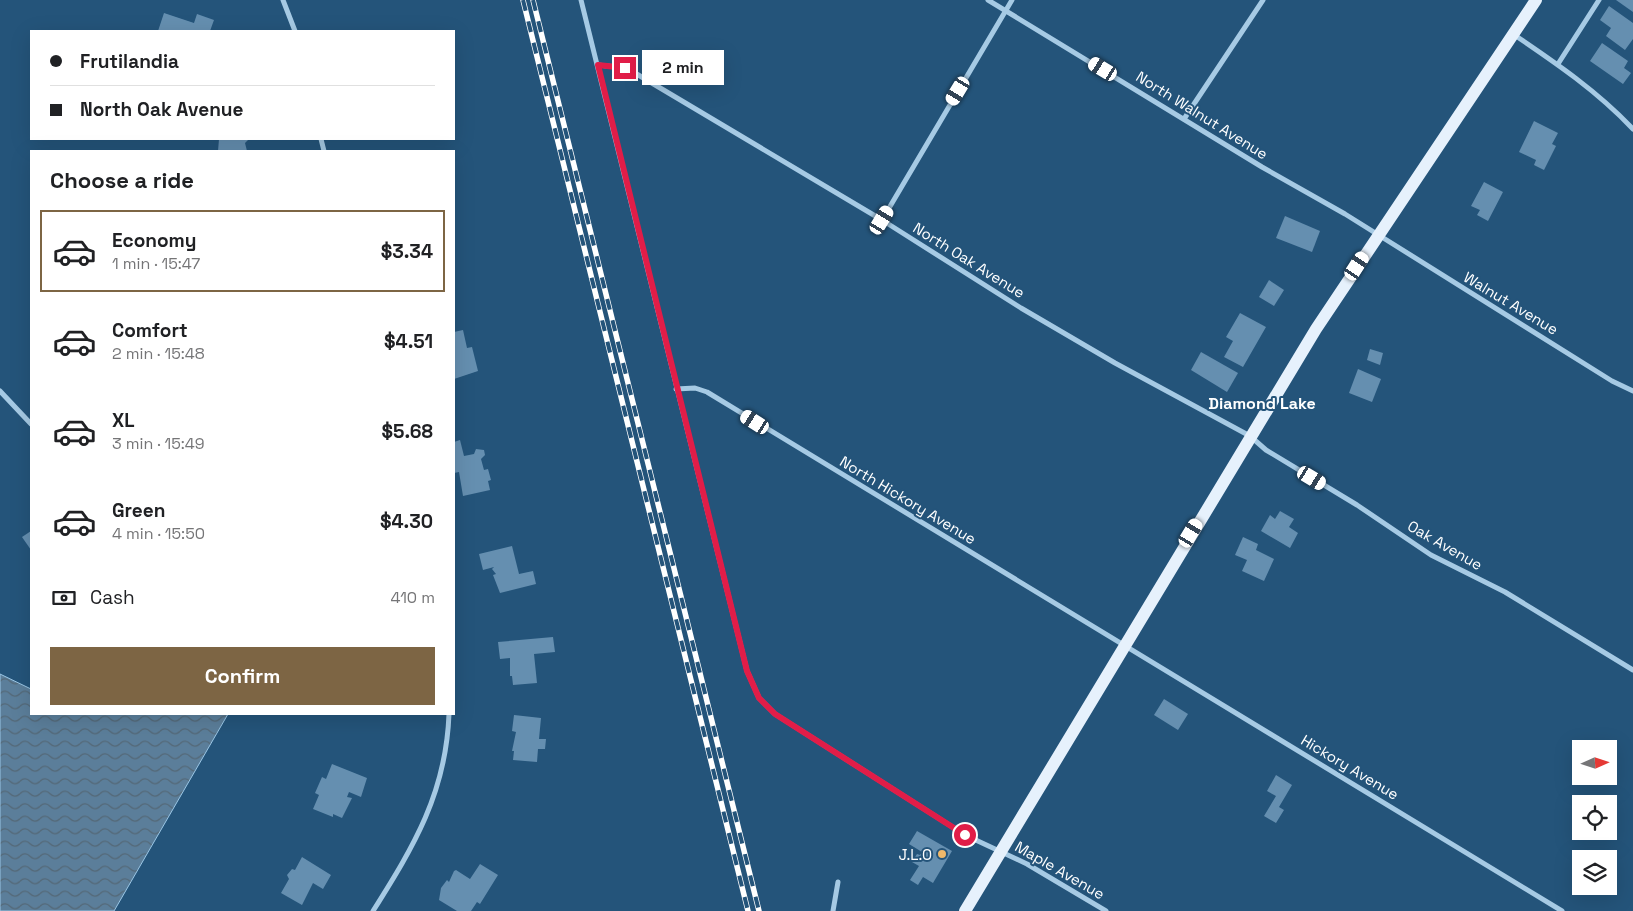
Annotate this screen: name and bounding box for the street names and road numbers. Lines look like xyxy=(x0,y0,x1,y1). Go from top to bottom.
street label: North Walnut Avenue xyxy=(1133,67,1271,163)
street label: North Oak Avenue xyxy=(910,218,1028,302)
street label: Walnut Avenue xyxy=(1460,267,1562,339)
street label: North Hickory Avenue xyxy=(836,452,980,548)
street label: Oak Avenue xyxy=(1404,516,1486,574)
street label: Hickory Avenue xyxy=(1298,730,1403,804)
street label: Maple Avenue xyxy=(1012,837,1108,903)

